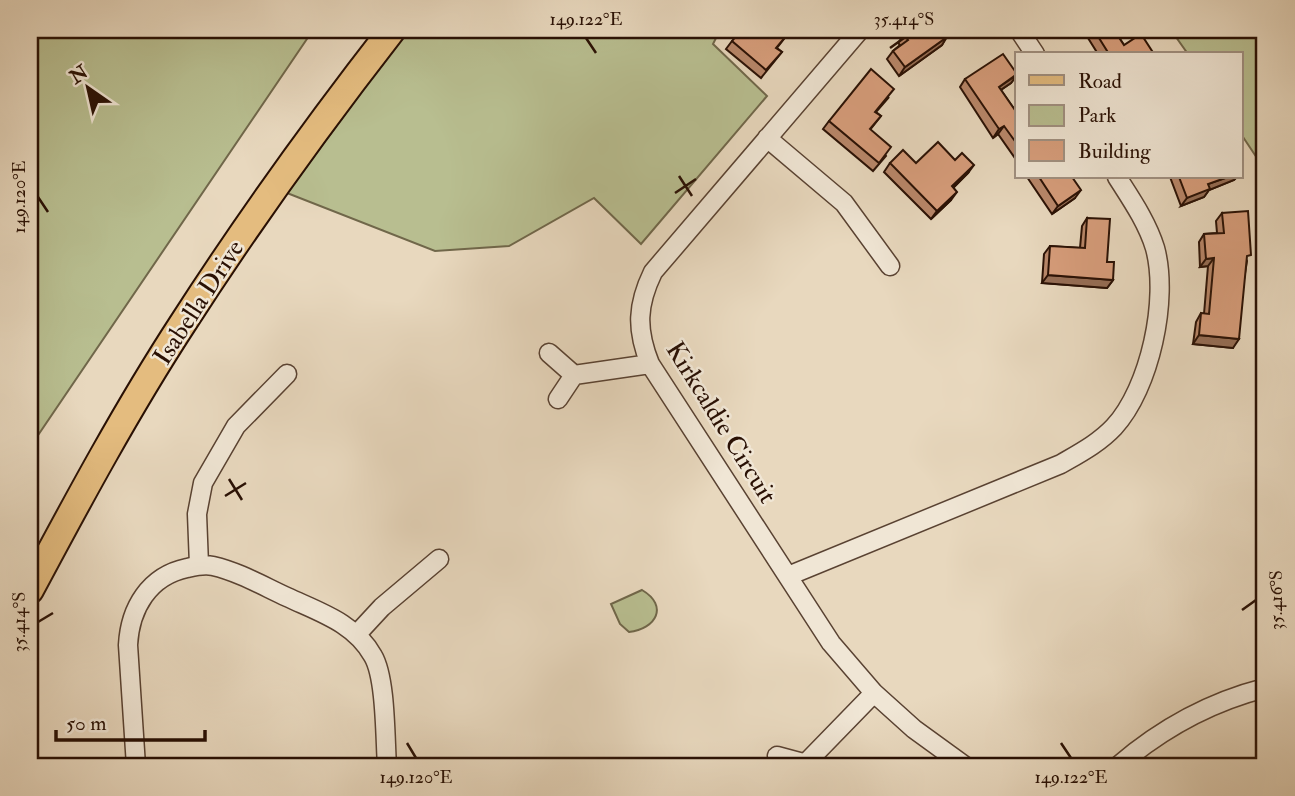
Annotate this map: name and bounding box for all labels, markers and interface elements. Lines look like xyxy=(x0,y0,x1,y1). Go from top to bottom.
text: 149.122°E xyxy=(550,8,622,31)
text: 35.414°S xyxy=(874,8,934,31)
north arrow xyxy=(52,52,122,122)
legend xyxy=(1015,52,1242,178)
text: N xyxy=(64,59,94,90)
text: Road xyxy=(1078,68,1123,95)
text: Park xyxy=(1078,102,1116,129)
text: Building xyxy=(1078,138,1151,165)
text: 149.120°E xyxy=(8,161,31,233)
street label: Isabella Drive xyxy=(147,234,251,371)
street label: Kirkcaldie Circuit xyxy=(659,336,784,509)
text: 35.416°S xyxy=(1265,570,1288,630)
text: 35.414°S xyxy=(8,592,31,652)
scale bar xyxy=(56,698,205,742)
text: 50 m xyxy=(66,710,107,737)
text: 149.120°E xyxy=(380,766,452,789)
text: 149.122°E xyxy=(1035,766,1107,789)

